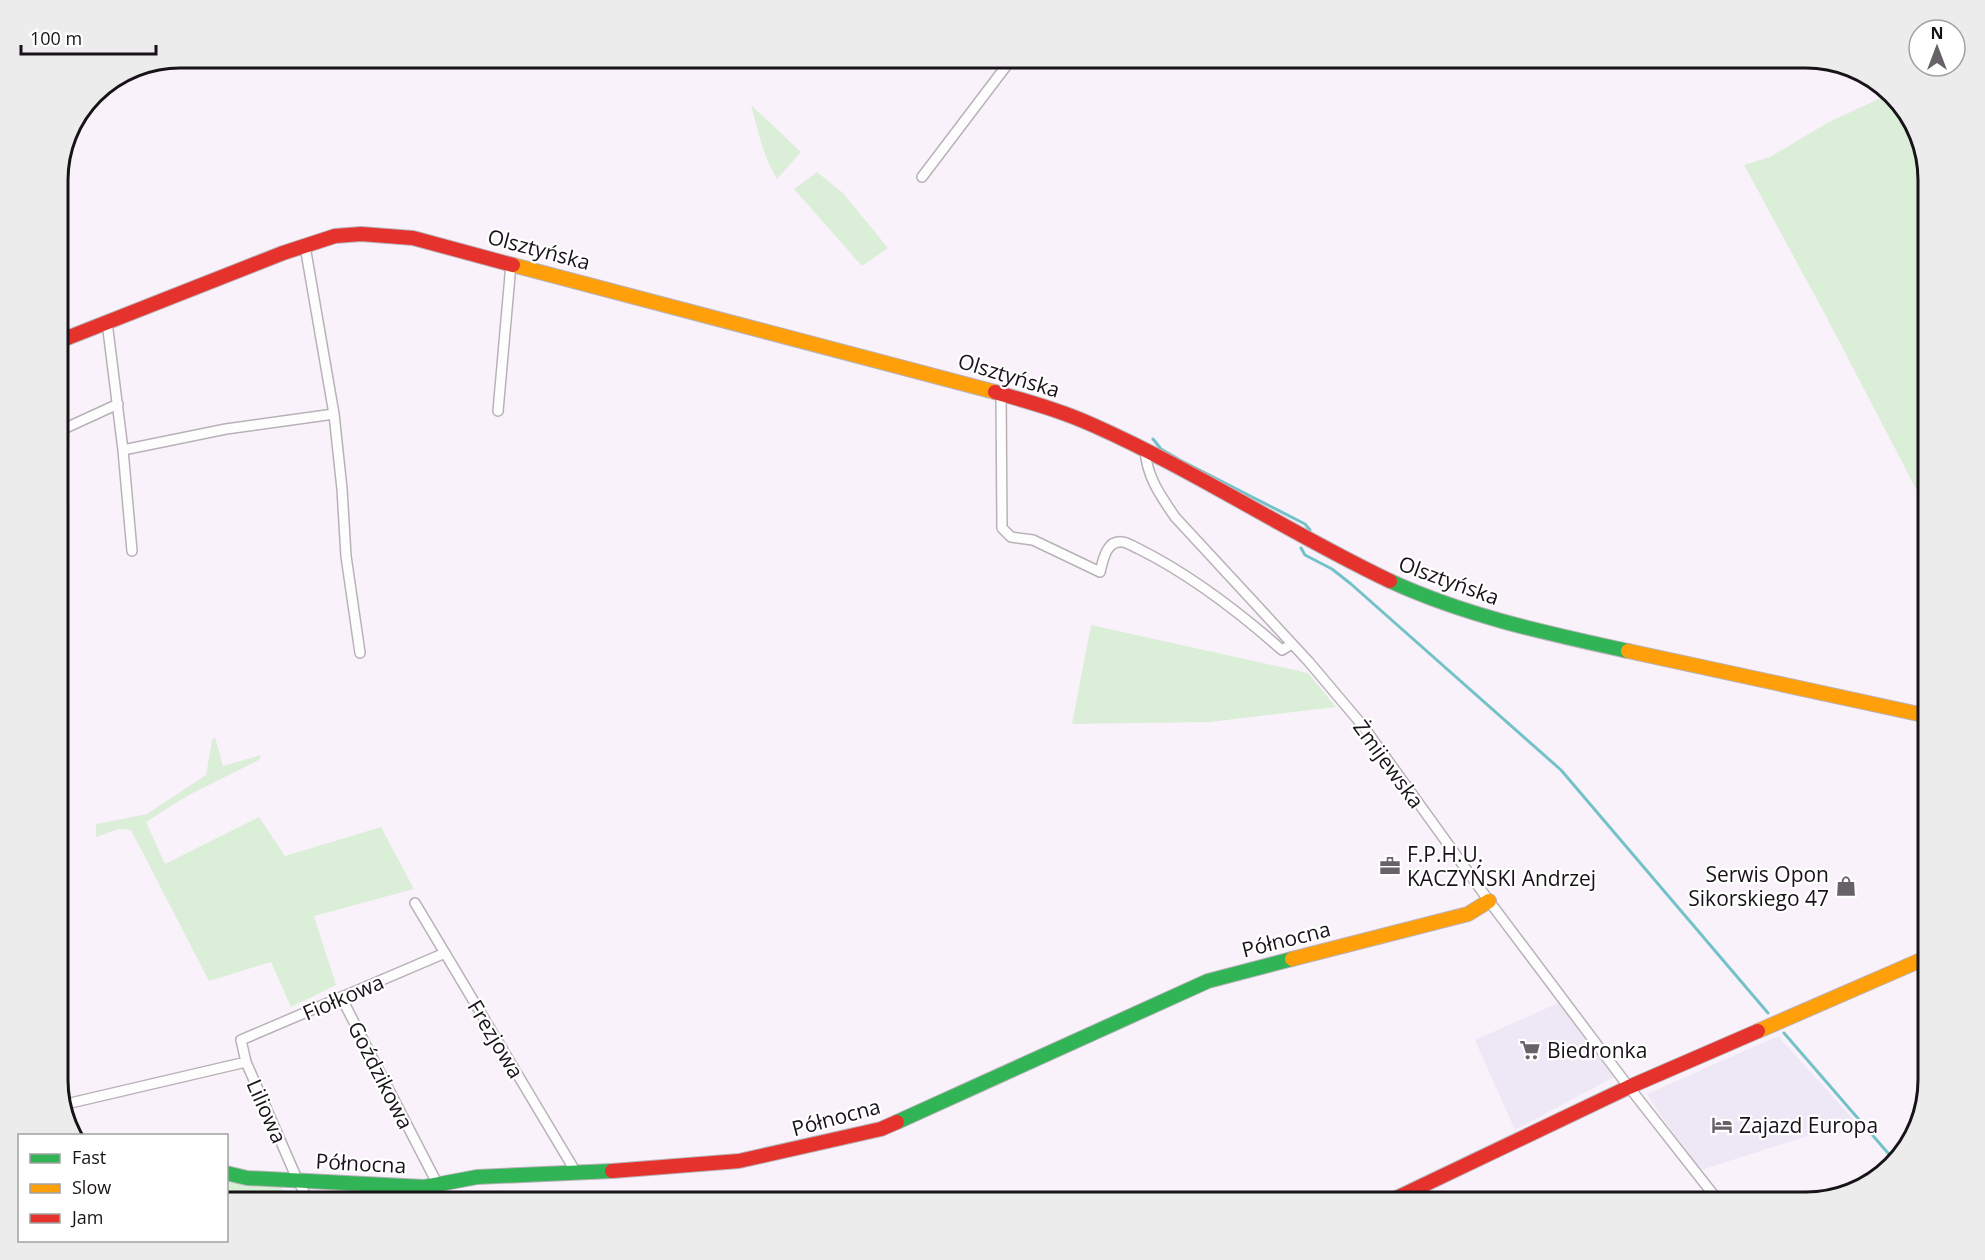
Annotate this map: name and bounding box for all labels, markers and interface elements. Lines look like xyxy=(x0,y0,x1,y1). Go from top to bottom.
scale bar xyxy=(21,18,156,56)
north arrow xyxy=(1907,18,1967,78)
text: N xyxy=(1930,22,1944,44)
text: 100 m xyxy=(30,26,82,50)
street label: Olsztyńska xyxy=(485,222,593,276)
street label: Olsztyńska xyxy=(955,346,1063,404)
street label: Olsztyńska xyxy=(1395,549,1503,611)
street label: Żmijewska xyxy=(1347,714,1431,814)
place label: F.P.H.U. KACZYŃSKI Andrzej xyxy=(1407,840,1596,892)
office icon: F.P.H.U. KACZYŃSKI Andrzej xyxy=(1378,854,1402,878)
place label: Serwis Opon Sikorskiego 47 xyxy=(1688,860,1829,912)
shop icon: Serwis Opon Sikorskiego 47 xyxy=(1834,874,1858,898)
street label: Północna xyxy=(1239,914,1333,964)
street label: Fiołkowa xyxy=(298,967,388,1027)
street label: Frezjowa xyxy=(462,995,530,1083)
street label: Goździkowa xyxy=(342,1016,420,1134)
place label: Biedronka xyxy=(1547,1036,1647,1064)
supermarket icon: Biedronka xyxy=(1518,1038,1542,1062)
street label: Liliowa xyxy=(240,1074,294,1148)
street label: Północna xyxy=(789,1092,883,1142)
place label: Zajazd Europa xyxy=(1739,1111,1878,1139)
hotel icon: Zajazd Europa xyxy=(1710,1113,1734,1137)
legend xyxy=(18,1134,228,1242)
text: Fast xyxy=(72,1145,106,1169)
street label: Północna xyxy=(315,1147,407,1179)
text: Slow xyxy=(72,1175,111,1199)
text: Jam xyxy=(70,1205,104,1229)

